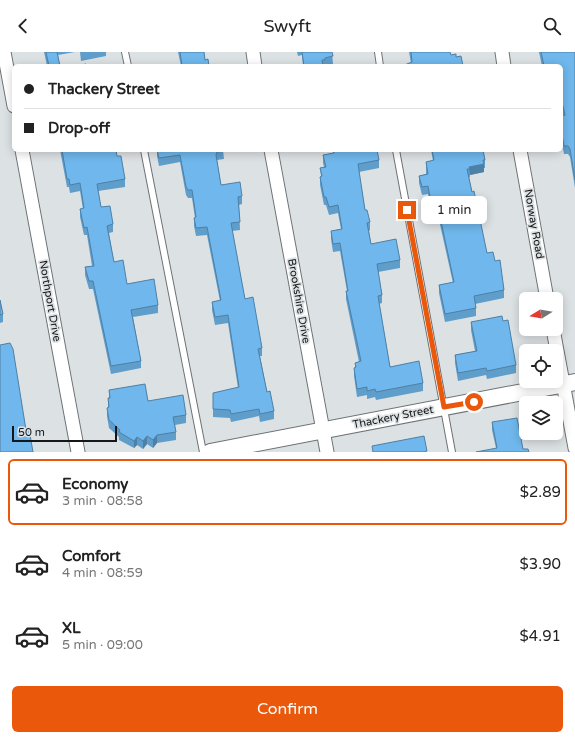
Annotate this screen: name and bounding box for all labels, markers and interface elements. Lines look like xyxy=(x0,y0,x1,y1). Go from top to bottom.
icon: back xyxy=(12,15,34,37)
text: Swyft xyxy=(263,15,312,37)
icon: search xyxy=(541,15,563,37)
text: Thackery Street xyxy=(48,80,160,98)
text: Drop-off xyxy=(48,119,110,137)
street label: Norway Road xyxy=(521,188,547,260)
callout: 1 min xyxy=(421,196,487,224)
route end xyxy=(398,201,416,219)
text: 1 min xyxy=(437,202,471,218)
street label: Brookshire Drive xyxy=(285,258,313,344)
street label: Northport Drive xyxy=(36,259,64,343)
north arrow xyxy=(519,292,563,336)
map controls xyxy=(519,292,563,440)
button: locate xyxy=(519,344,563,388)
route start xyxy=(465,393,483,411)
button: layers xyxy=(519,396,563,440)
street label: Thackery Street xyxy=(352,403,434,431)
scale bar xyxy=(12,424,117,443)
text: 50 m xyxy=(18,426,45,439)
icon: car xyxy=(14,474,50,510)
text: Economy xyxy=(62,475,128,493)
text: $2.89 xyxy=(520,483,561,501)
text: 3 min · 08:58 xyxy=(62,493,143,509)
icon: car xyxy=(14,546,50,582)
text: Comfort xyxy=(62,547,121,565)
text: $3.90 xyxy=(520,555,561,573)
text: 4 min · 08:59 xyxy=(62,565,143,581)
icon: car xyxy=(14,618,50,654)
text: XL xyxy=(62,619,81,637)
text: $4.91 xyxy=(520,627,561,645)
text: 5 min · 09:00 xyxy=(62,637,143,653)
button: Confirm xyxy=(12,686,563,732)

